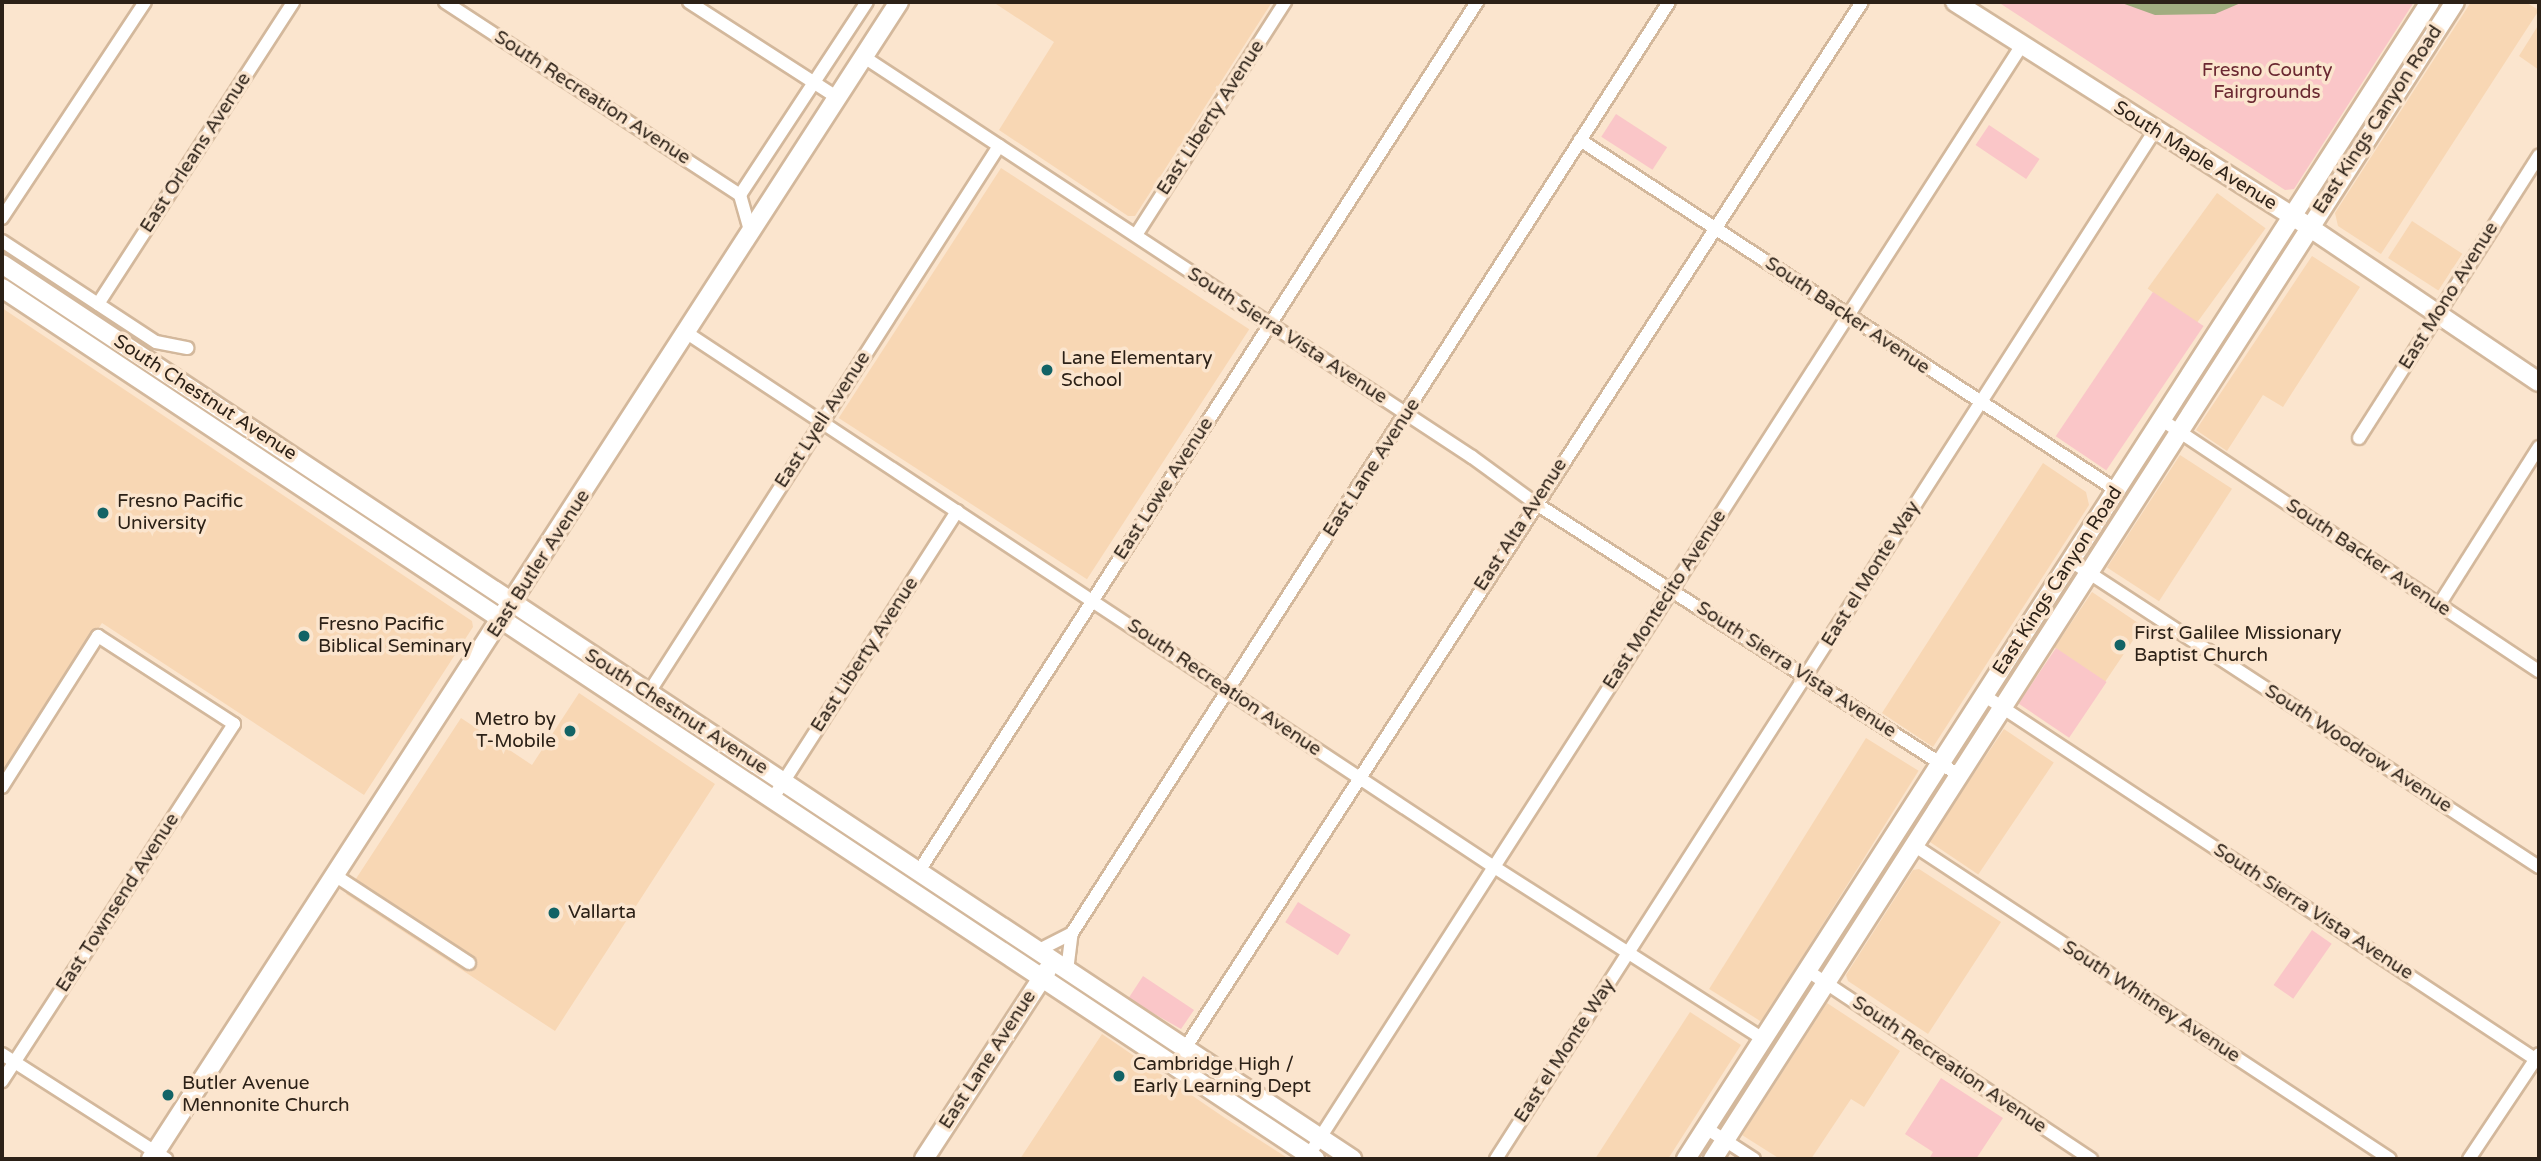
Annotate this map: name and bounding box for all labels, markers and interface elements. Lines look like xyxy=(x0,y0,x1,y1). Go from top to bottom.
street label: East Kings Canyon Road xyxy=(2308,21,2448,219)
street label: South Recreation Avenue xyxy=(490,26,694,170)
street label: East Liberty Avenue xyxy=(1152,36,1270,200)
park label: Fresno County Fairgrounds xyxy=(2202,60,2332,104)
street label: East Orleans Avenue xyxy=(136,69,256,237)
street label: South Maple Avenue xyxy=(2109,97,2281,215)
street label: East Mono Avenue xyxy=(2394,218,2504,374)
street label: South Backer Avenue xyxy=(1760,252,1934,380)
street label: South Sierra Vista Avenue xyxy=(1183,263,1391,409)
street label: South Chestnut Avenue xyxy=(109,330,301,466)
street label: East Lyell Avenue xyxy=(770,348,876,492)
place label: Lane Elementary School xyxy=(1061,348,1212,392)
marker: Lane Elementary School xyxy=(1039,362,1055,378)
street label: East Lane Avenue xyxy=(1319,394,1425,542)
street label: East Lowe Avenue xyxy=(1110,414,1218,564)
street label: East Alta Avenue xyxy=(1470,454,1572,596)
street label: East Kings Canyon Road xyxy=(1988,482,2128,680)
street label: East Butler Avenue xyxy=(483,486,595,642)
place label: Fresno Pacific University xyxy=(117,491,243,535)
street label: South Backer Avenue xyxy=(2281,494,2455,622)
street label: East el Monte Way xyxy=(1817,497,1925,651)
marker: Fresno Pacific University xyxy=(95,505,111,521)
street label: East Montecito Avenue xyxy=(1598,506,1732,694)
street label: East Liberty Avenue xyxy=(806,573,924,737)
street label: South Sierra Vista Avenue xyxy=(1692,597,1900,743)
place label: Fresno Pacific Biblical Seminary xyxy=(318,614,472,658)
street label: South Recreation Avenue xyxy=(1123,614,1325,762)
place label: First Galilee Missionary Baptist Church xyxy=(2134,623,2341,667)
marker: Fresno Pacific Biblical Seminary xyxy=(296,628,312,644)
marker: First Galilee Missionary Baptist Church xyxy=(2112,637,2128,653)
street label: South Chestnut Avenue xyxy=(580,644,772,780)
street label: South Woodrow Avenue xyxy=(2260,680,2456,818)
place label: Metro by T-Mobile xyxy=(474,709,556,753)
marker: Metro by T-Mobile xyxy=(562,723,578,739)
street label: East Townsend Avenue xyxy=(52,809,184,997)
street label: South Sierra Vista Avenue xyxy=(2209,839,2417,985)
place label: Vallarta xyxy=(568,902,636,924)
marker: Vallarta xyxy=(546,905,562,921)
street label: South Whitney Avenue xyxy=(2058,936,2244,1068)
street label: East el Monte Way xyxy=(1510,975,1620,1127)
street label: East Lane Avenue xyxy=(935,986,1041,1134)
street label: South Recreation Avenue xyxy=(1848,991,2050,1139)
place label: Cambridge High / Early Learning Dept xyxy=(1133,1054,1311,1098)
marker: Cambridge High / Early Learning Dept xyxy=(1111,1068,1127,1084)
place label: Butler Avenue Mennonite Church xyxy=(182,1073,350,1117)
marker: Butler Avenue Mennonite Church xyxy=(160,1087,176,1103)

